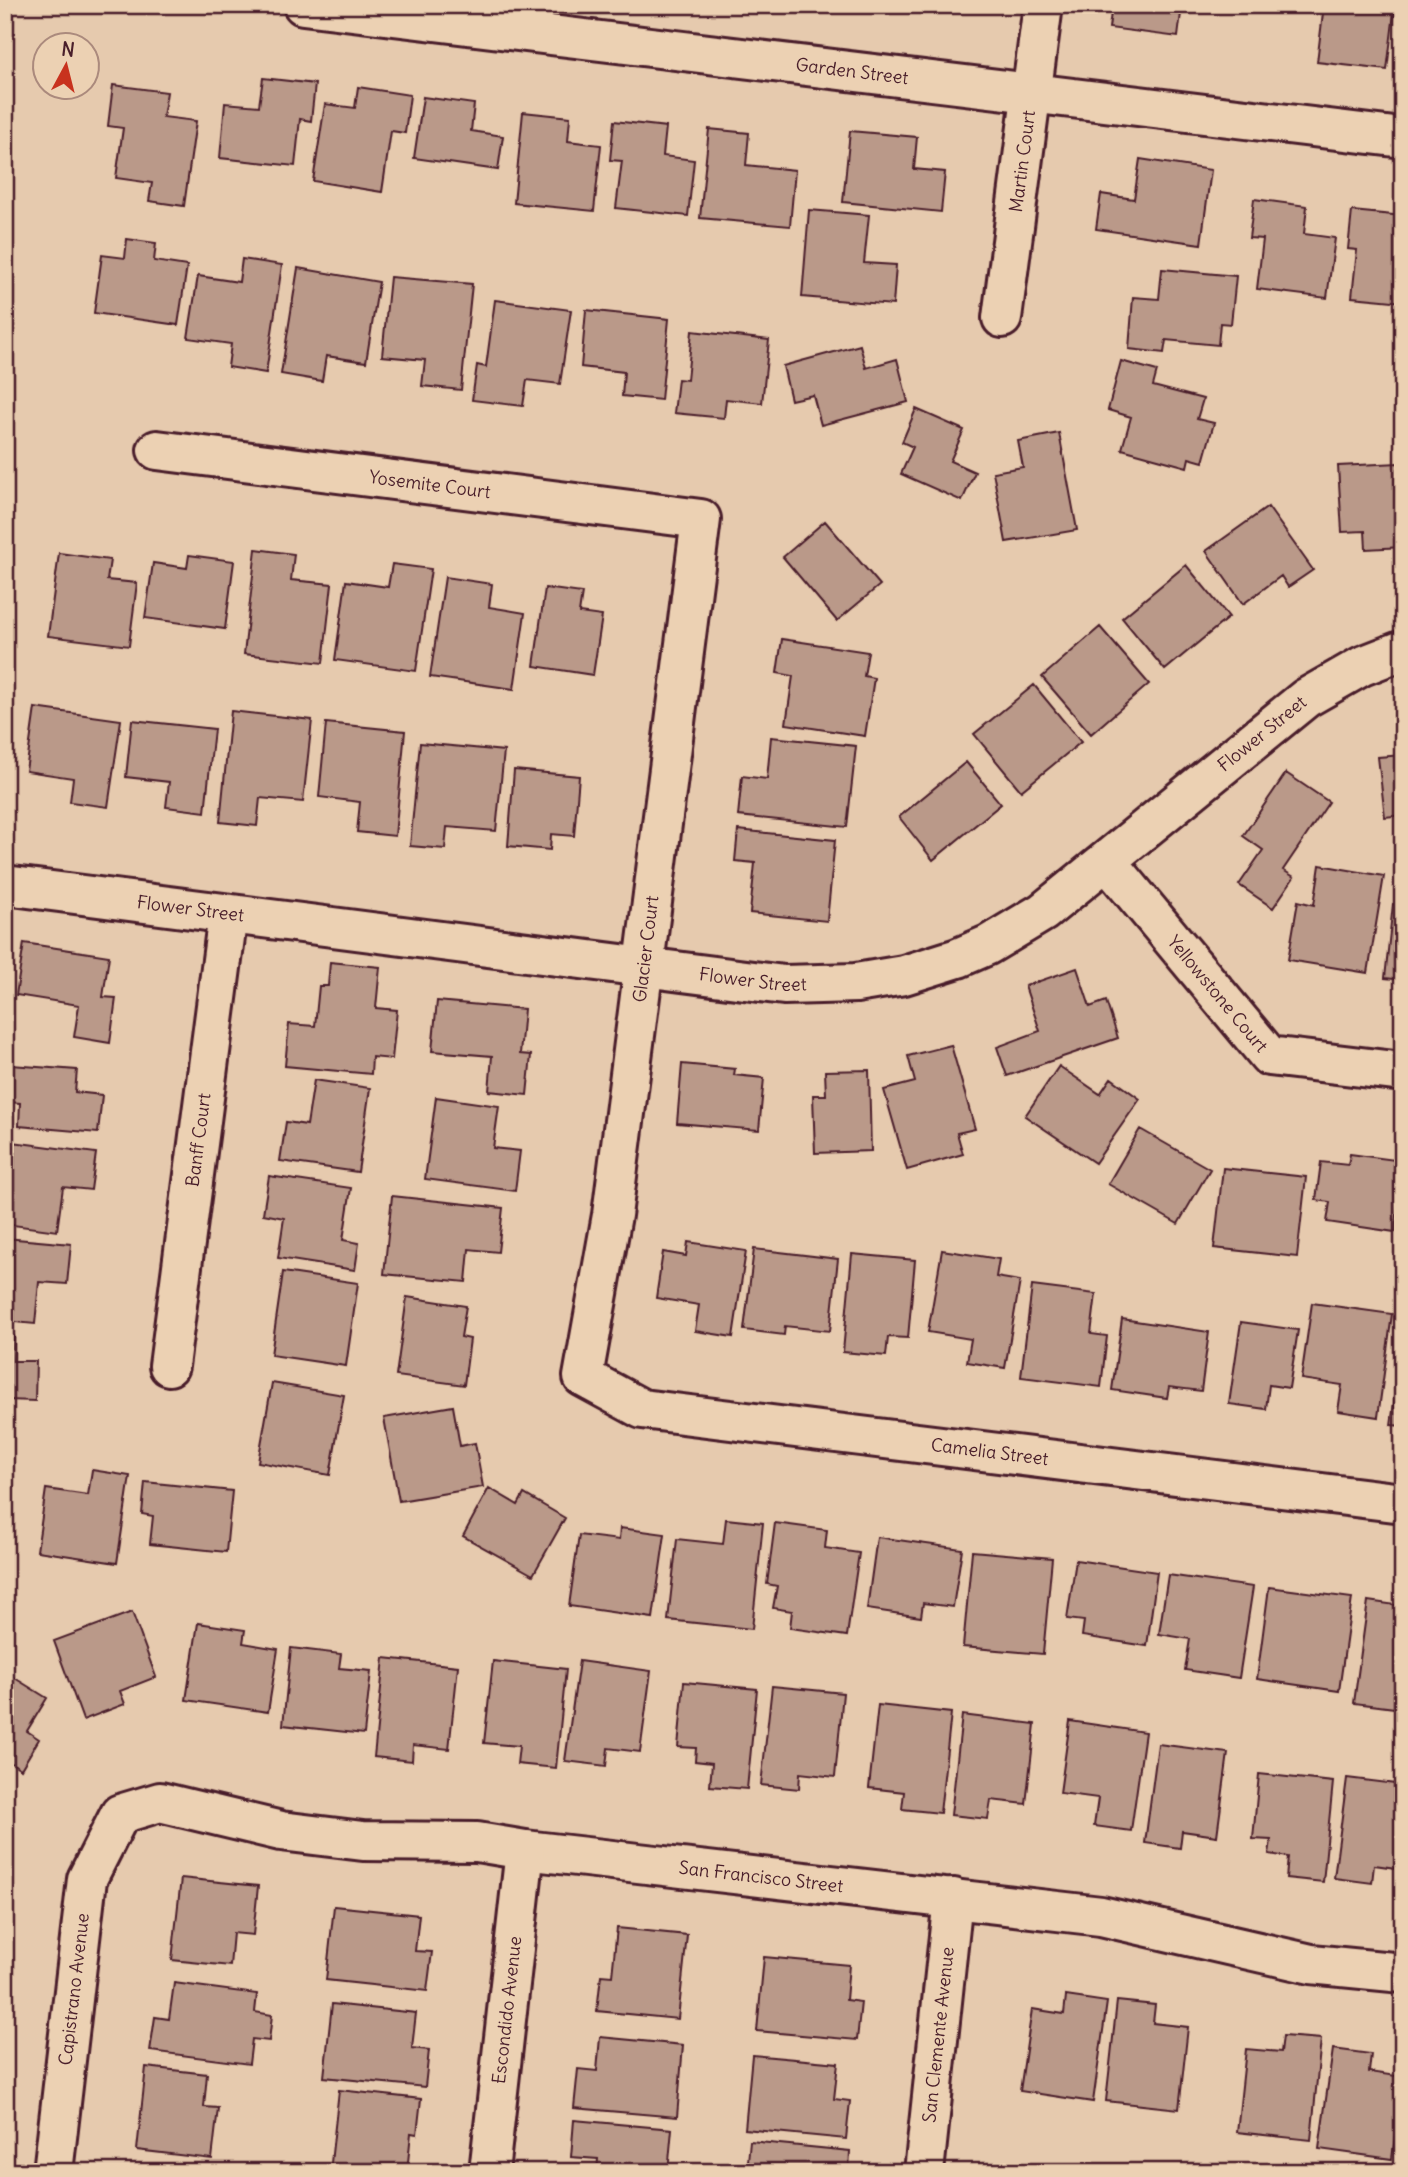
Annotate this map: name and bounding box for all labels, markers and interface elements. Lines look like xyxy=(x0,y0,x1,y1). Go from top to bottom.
north arrow xyxy=(32,32,102,102)
text: N xyxy=(60,36,76,62)
street label: Garden Street xyxy=(794,53,910,89)
street label: Martin Court xyxy=(1004,109,1040,214)
street label: Yosemite Court xyxy=(368,465,492,503)
street label: Flower Street xyxy=(1213,690,1311,776)
street label: Flower Street xyxy=(136,890,246,927)
street label: Glacier Court xyxy=(628,894,663,1004)
street label: Yellowstone Court xyxy=(1163,931,1273,1057)
street label: Flower Street xyxy=(698,962,807,996)
street label: Banff Court xyxy=(181,1092,216,1188)
street label: Camelia Street xyxy=(930,1433,1050,1470)
street label: San Francisco Street xyxy=(678,1856,845,1897)
street label: Capistrano Avenue xyxy=(53,1912,94,2067)
street label: Escondido Avenue xyxy=(487,1935,526,2085)
street label: San Clemente Avenue xyxy=(917,1946,959,2124)

